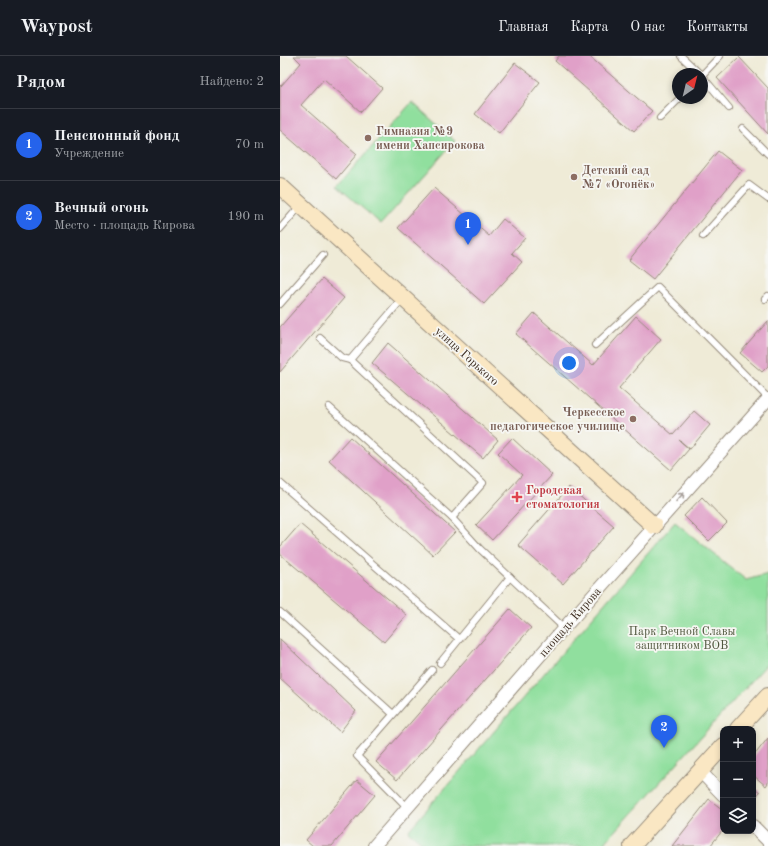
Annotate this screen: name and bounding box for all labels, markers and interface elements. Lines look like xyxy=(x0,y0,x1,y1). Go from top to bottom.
text: Waypost xyxy=(20,18,93,37)
text: Главная xyxy=(498,20,548,34)
text: Карта xyxy=(570,20,608,34)
text: О нас xyxy=(630,20,665,34)
text: Контакты xyxy=(687,20,748,34)
north arrow xyxy=(672,68,708,104)
text: Рядом xyxy=(16,74,65,91)
text: Найдено: 2 xyxy=(200,75,264,88)
place label: Гимназия №9 имени Хапсирокова xyxy=(376,126,485,152)
text: Пенсионный фонд xyxy=(54,129,180,144)
marker: Гимназия №9 имени Хапсирокова xyxy=(363,133,373,143)
text: 1 xyxy=(25,138,33,151)
text: 70 m xyxy=(235,138,264,151)
text: Учреждение xyxy=(54,147,124,160)
place label: Детский сад №7 «Огонёк» xyxy=(582,165,655,191)
marker: Детский сад №7 «Огонёк» xyxy=(569,172,579,182)
text: Вечный огонь xyxy=(54,201,148,216)
text: 2 xyxy=(25,210,33,223)
text: 190 m xyxy=(227,210,264,223)
pin: 1 xyxy=(455,212,481,245)
text: Место · площадь Кирова xyxy=(54,219,195,232)
street label: улица Горького xyxy=(432,325,500,388)
your location xyxy=(559,353,579,373)
place label: Черкесское педагогическое училище xyxy=(490,407,625,433)
marker: Черкесское педагогическое училище xyxy=(628,414,638,424)
place label: Городская стоматология xyxy=(526,485,600,511)
marker: Городская стоматология xyxy=(511,491,523,503)
one-way arrow xyxy=(676,492,685,503)
street label: площадь Кирова xyxy=(538,586,604,660)
park label: Парк Вечной Славы защитником ВОВ xyxy=(629,626,735,652)
pin: 2 xyxy=(651,715,677,748)
map controls xyxy=(720,726,756,834)
button: + xyxy=(720,726,756,762)
button: − xyxy=(720,762,756,798)
button: layers xyxy=(720,798,756,834)

